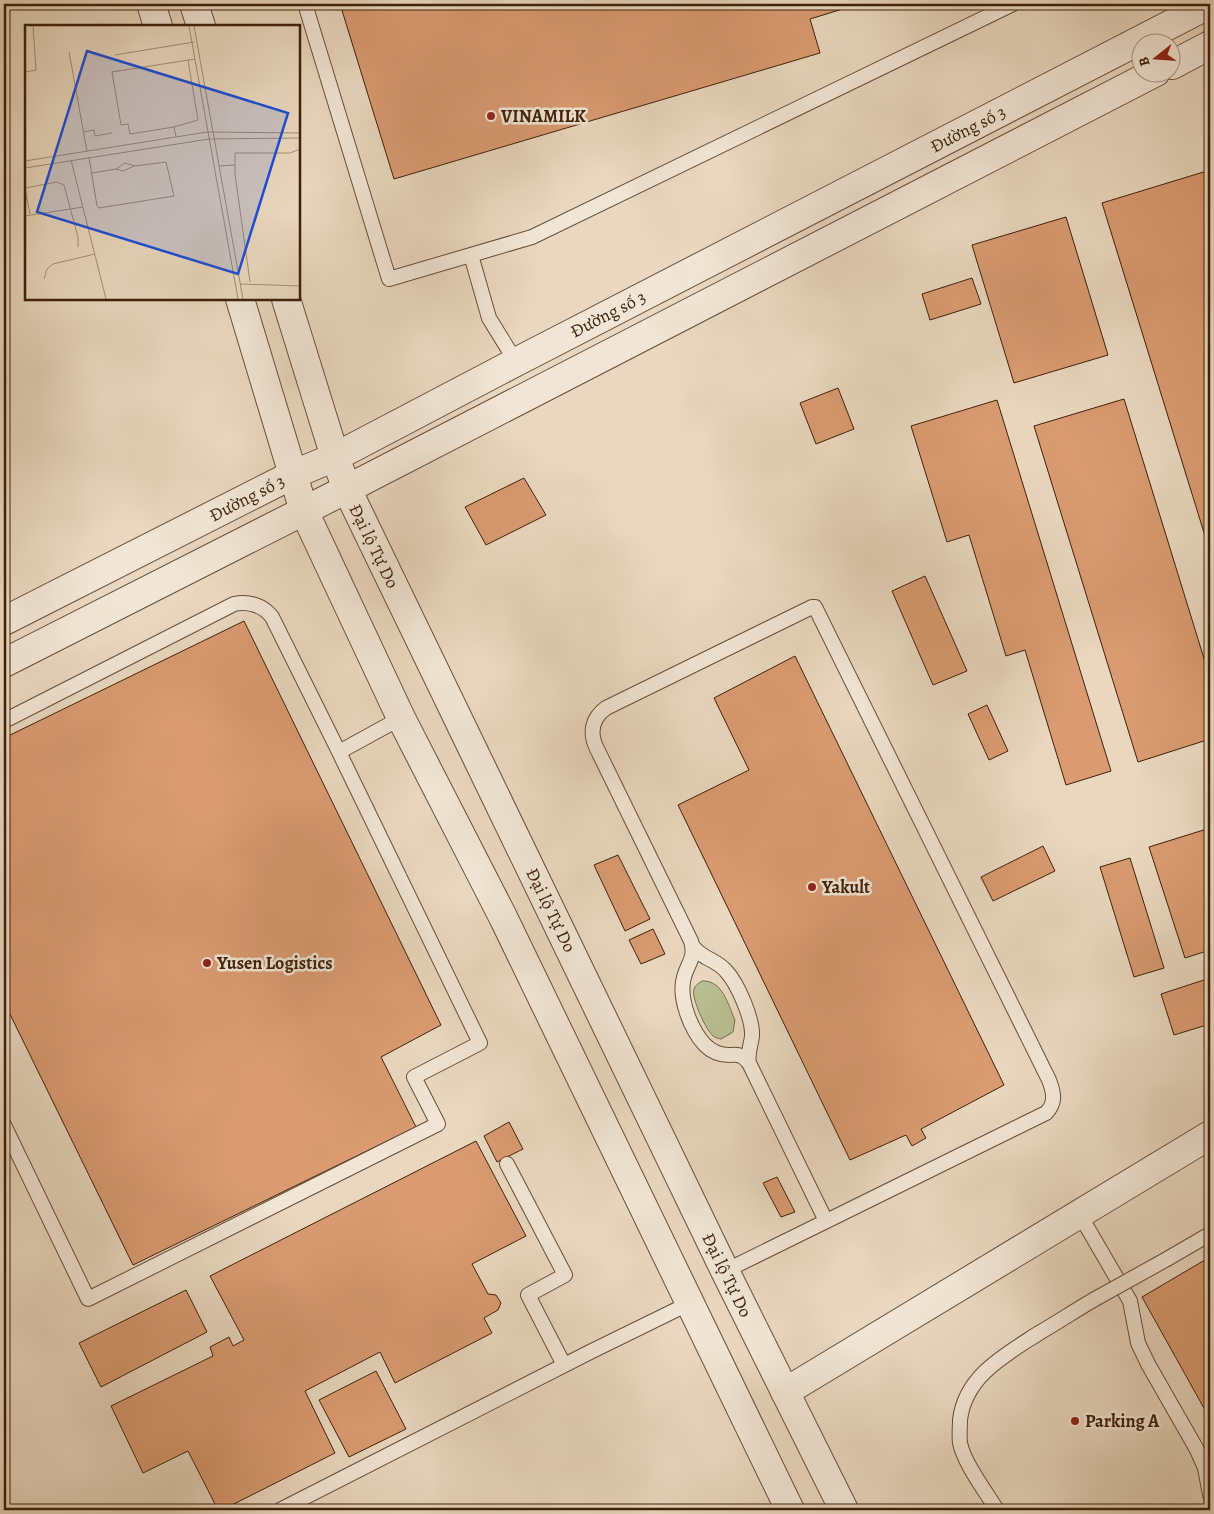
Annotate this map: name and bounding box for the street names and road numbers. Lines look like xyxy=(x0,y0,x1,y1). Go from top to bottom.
street label: Đường số 3 xyxy=(926,100,1010,158)
street label: Đường số 3 xyxy=(566,285,650,343)
street label: Đường số 3 xyxy=(205,469,289,527)
street label: Đại lộ Tự Do xyxy=(343,500,405,592)
street label: Đại lộ Tự Do xyxy=(520,864,582,956)
street label: Đại lộ Tự Do xyxy=(696,1229,758,1321)

